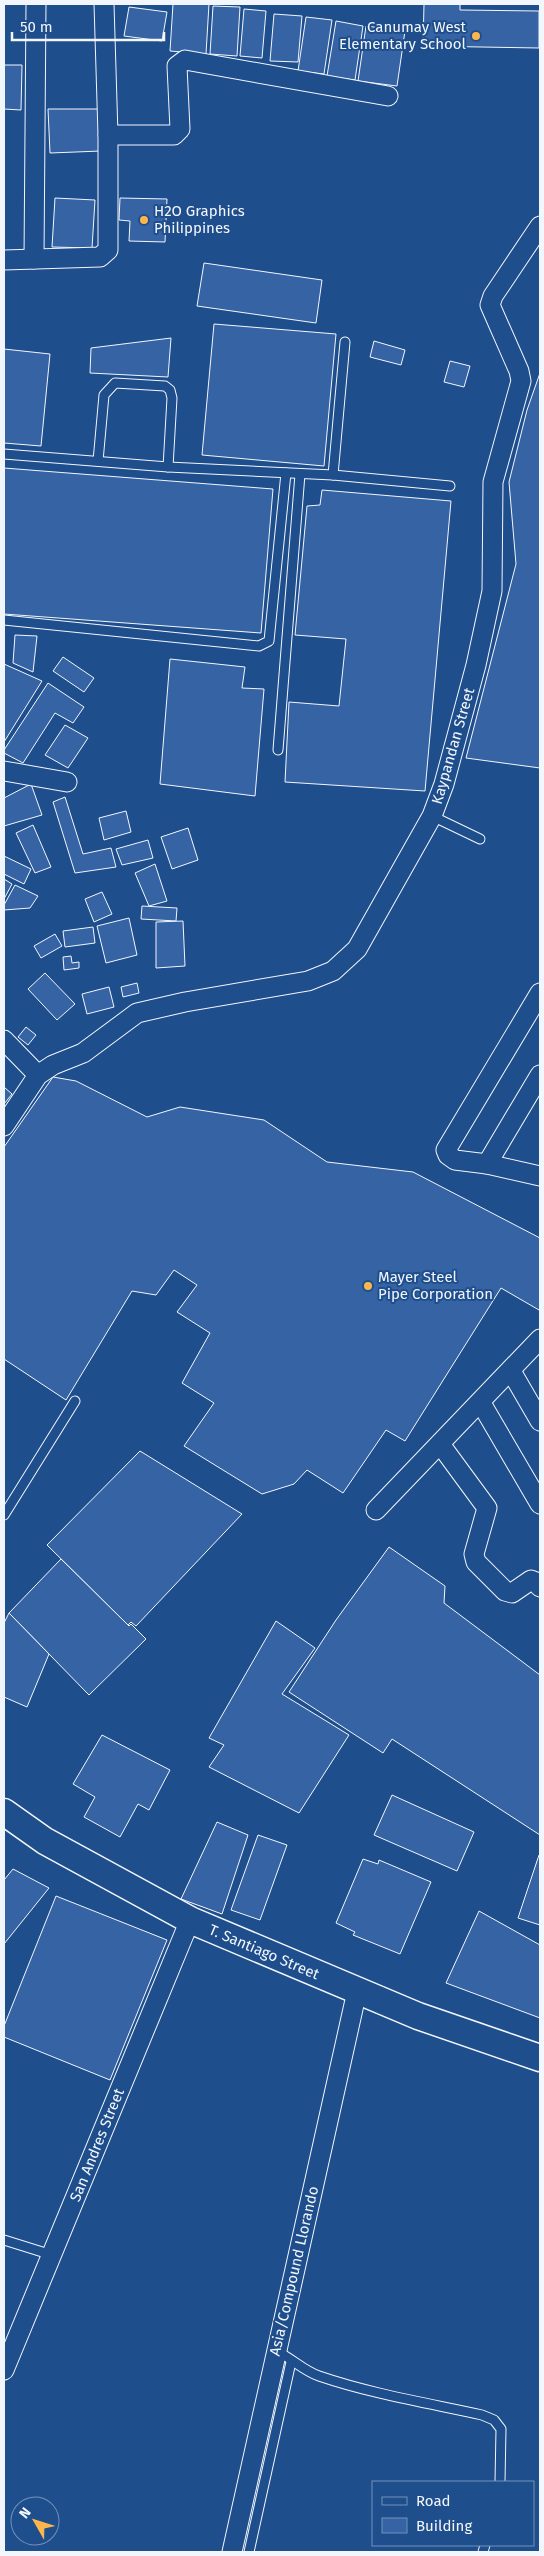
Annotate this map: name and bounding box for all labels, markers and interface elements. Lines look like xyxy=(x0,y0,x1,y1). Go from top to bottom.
scale bar xyxy=(12,10,165,42)
text: 50 m xyxy=(20,18,53,36)
place label: Canumay West Elementary School xyxy=(339,18,467,53)
marker: Canumay West Elementary School xyxy=(470,30,482,42)
place label: H2O Graphics Philippines xyxy=(154,202,245,237)
marker: H2O Graphics Philippines xyxy=(138,214,150,226)
street label: Kaypandan Street xyxy=(428,685,478,806)
place label: Mayer Steel Pipe Corporation xyxy=(378,1268,493,1303)
marker: Mayer Steel Pipe Corporation xyxy=(362,1280,374,1292)
street label: T. Santiago Street xyxy=(206,1921,322,1984)
street label: San Andres Street xyxy=(66,2085,128,2204)
street label: Asia/Compound Llorando xyxy=(266,2184,322,2358)
legend xyxy=(372,2481,534,2546)
text: Road xyxy=(416,2492,451,2510)
north arrow xyxy=(10,2496,60,2546)
text: N xyxy=(16,2504,35,2522)
text: Building xyxy=(416,2517,472,2535)

